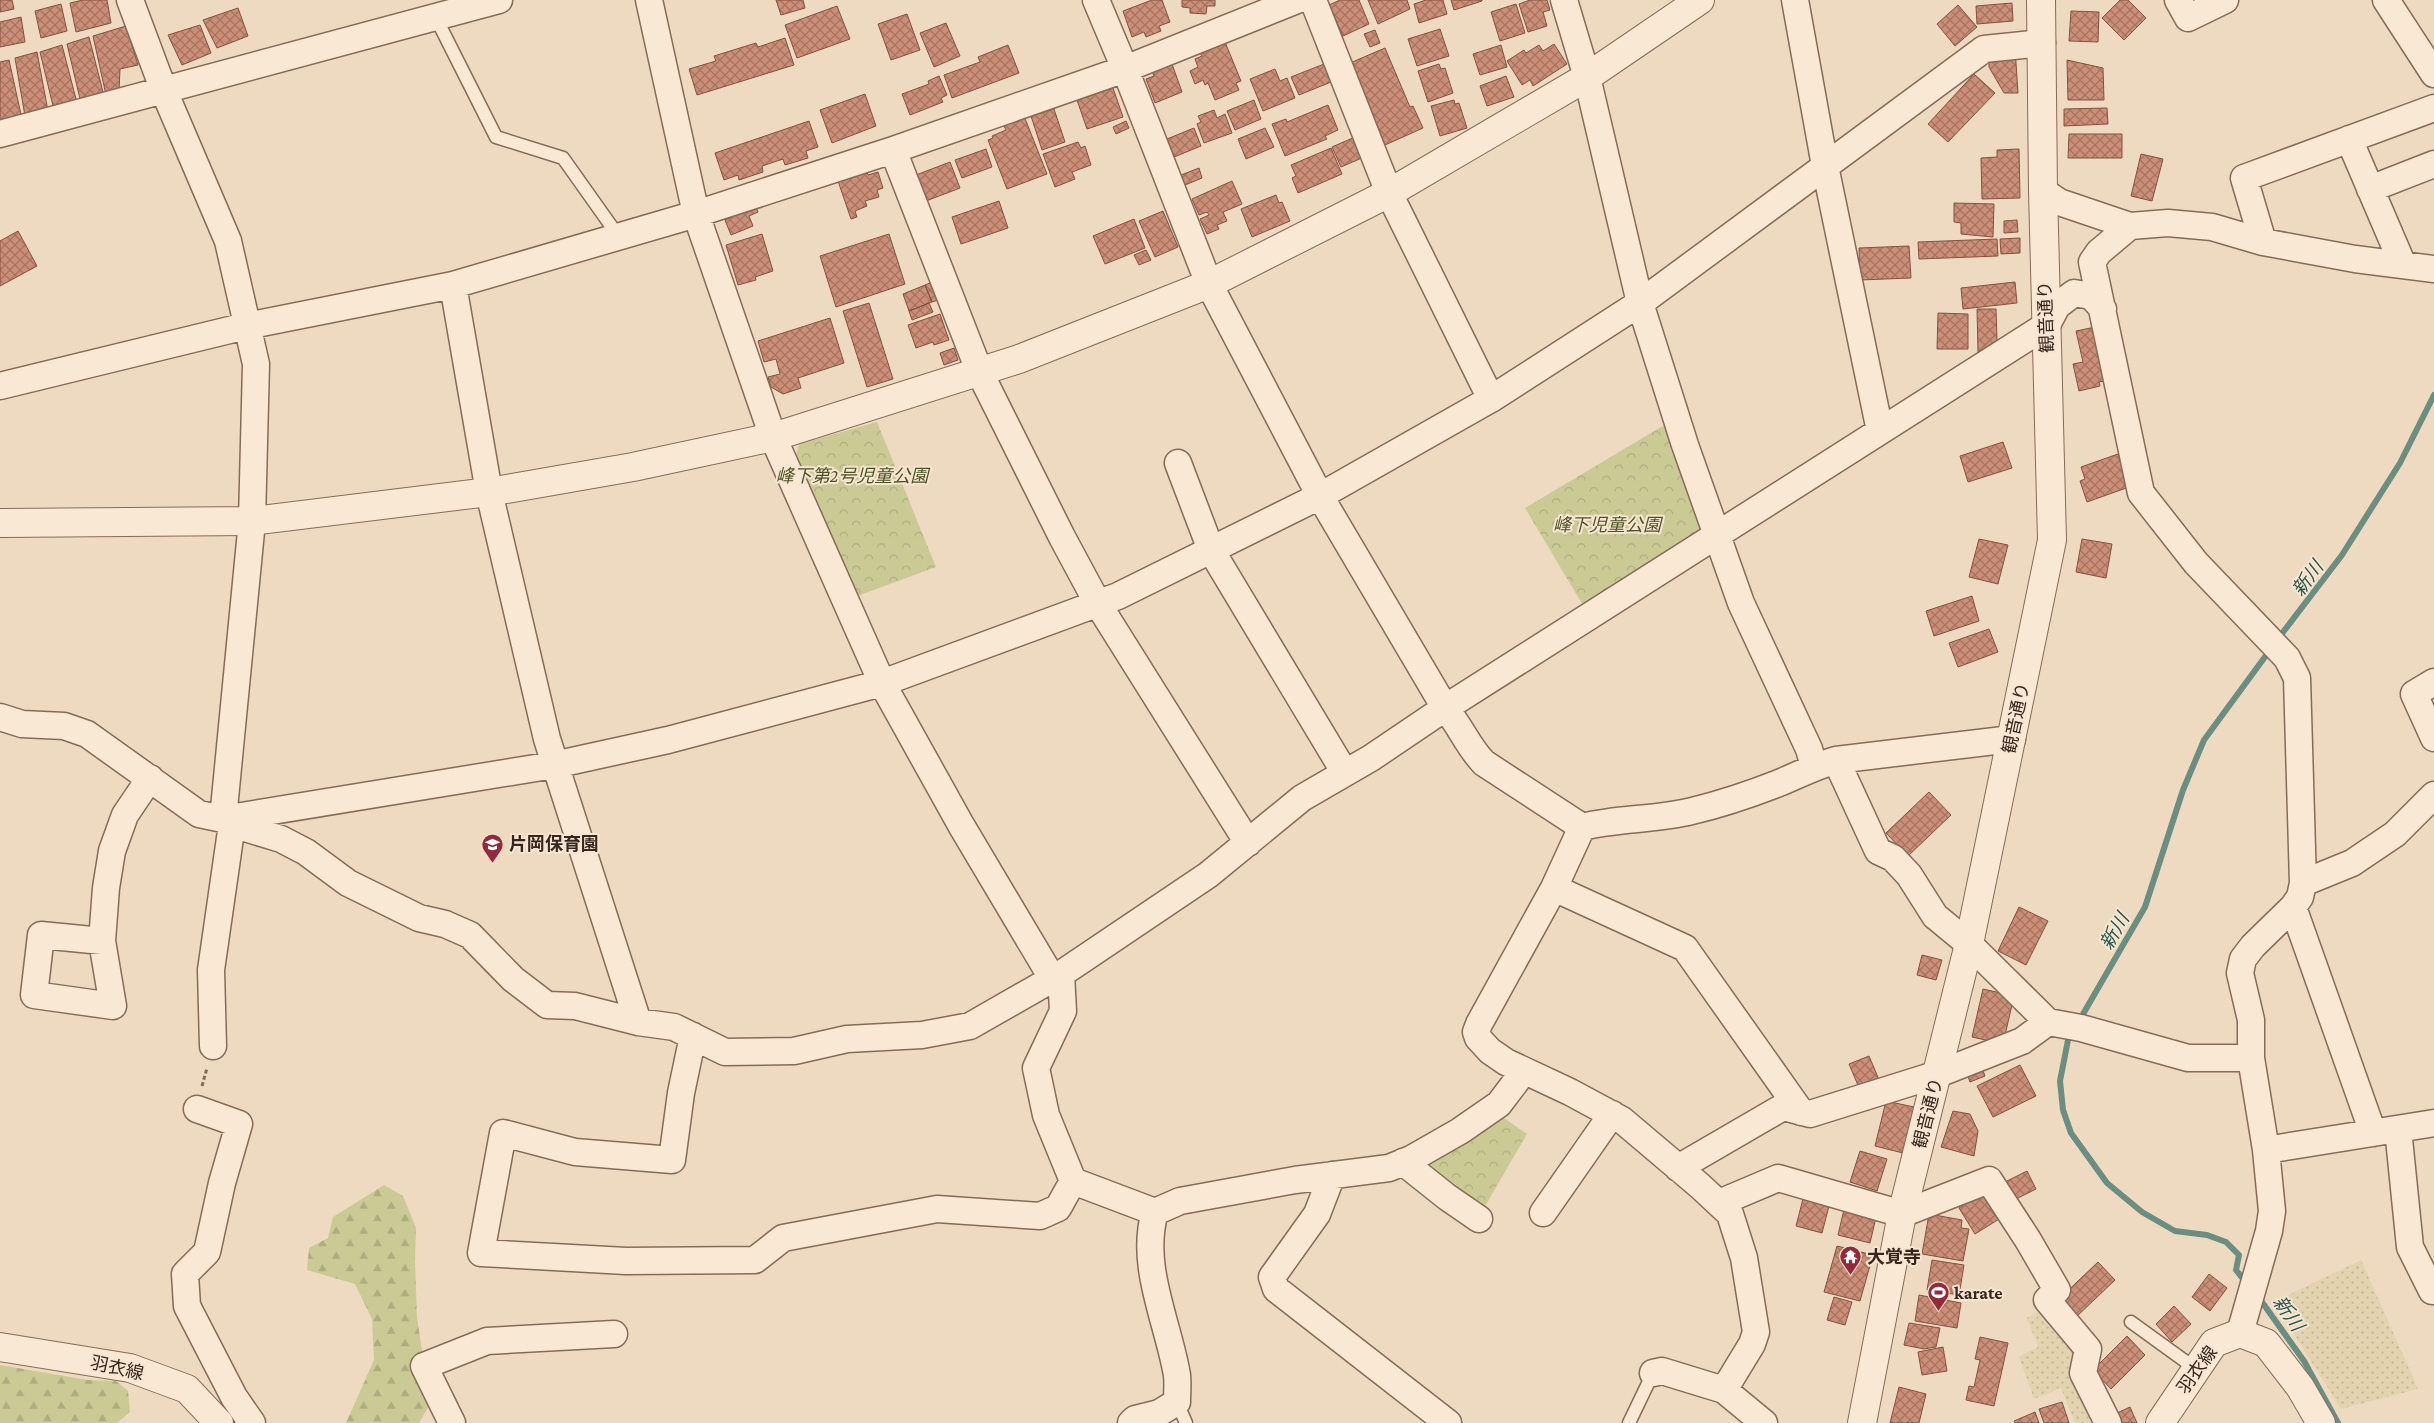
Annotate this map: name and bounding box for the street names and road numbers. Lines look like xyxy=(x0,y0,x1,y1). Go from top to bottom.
street label: 観音通り xyxy=(2035,281,2057,353)
street label: 観音通り xyxy=(1999,681,2033,755)
street label: 観音通り xyxy=(1910,1076,1946,1150)
street label: 羽衣線 xyxy=(2173,1342,2221,1398)
street label: 羽衣線 xyxy=(88,1352,146,1384)

